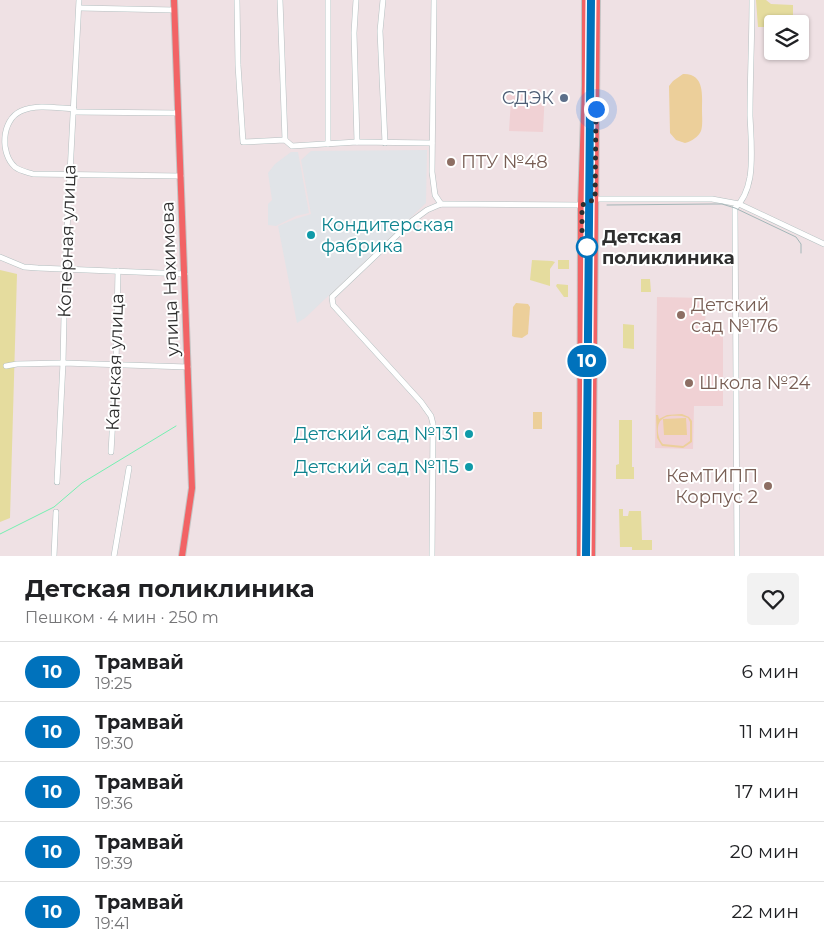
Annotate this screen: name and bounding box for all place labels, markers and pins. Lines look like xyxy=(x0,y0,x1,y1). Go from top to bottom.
place label: СДЭК xyxy=(502,87,554,109)
marker: СДЭК xyxy=(558,92,570,104)
place label: ПТУ №48 xyxy=(461,151,548,173)
marker: ПТУ №48 xyxy=(445,156,457,168)
place label: Кондитерская фабрика xyxy=(321,214,454,257)
place label: Детская поликлиника xyxy=(602,226,735,269)
marker: Кондитерская фабрика xyxy=(305,229,317,241)
marker: Детская поликлиника xyxy=(576,236,598,258)
place label: Детский сад №176 xyxy=(691,294,778,337)
marker: Детский сад №176 xyxy=(675,309,687,321)
place label: Школа №24 xyxy=(699,372,811,394)
marker: Школа №24 xyxy=(683,377,695,389)
place label: Детский сад №131 xyxy=(294,423,459,445)
marker: Детский сад №131 xyxy=(463,428,475,440)
place label: Детский сад №115 xyxy=(294,456,459,478)
marker: Детский сад №115 xyxy=(463,461,475,473)
place label: КемТИПП Корпус 2 xyxy=(666,465,758,508)
marker: КемТИПП Корпус 2 xyxy=(762,480,774,492)

